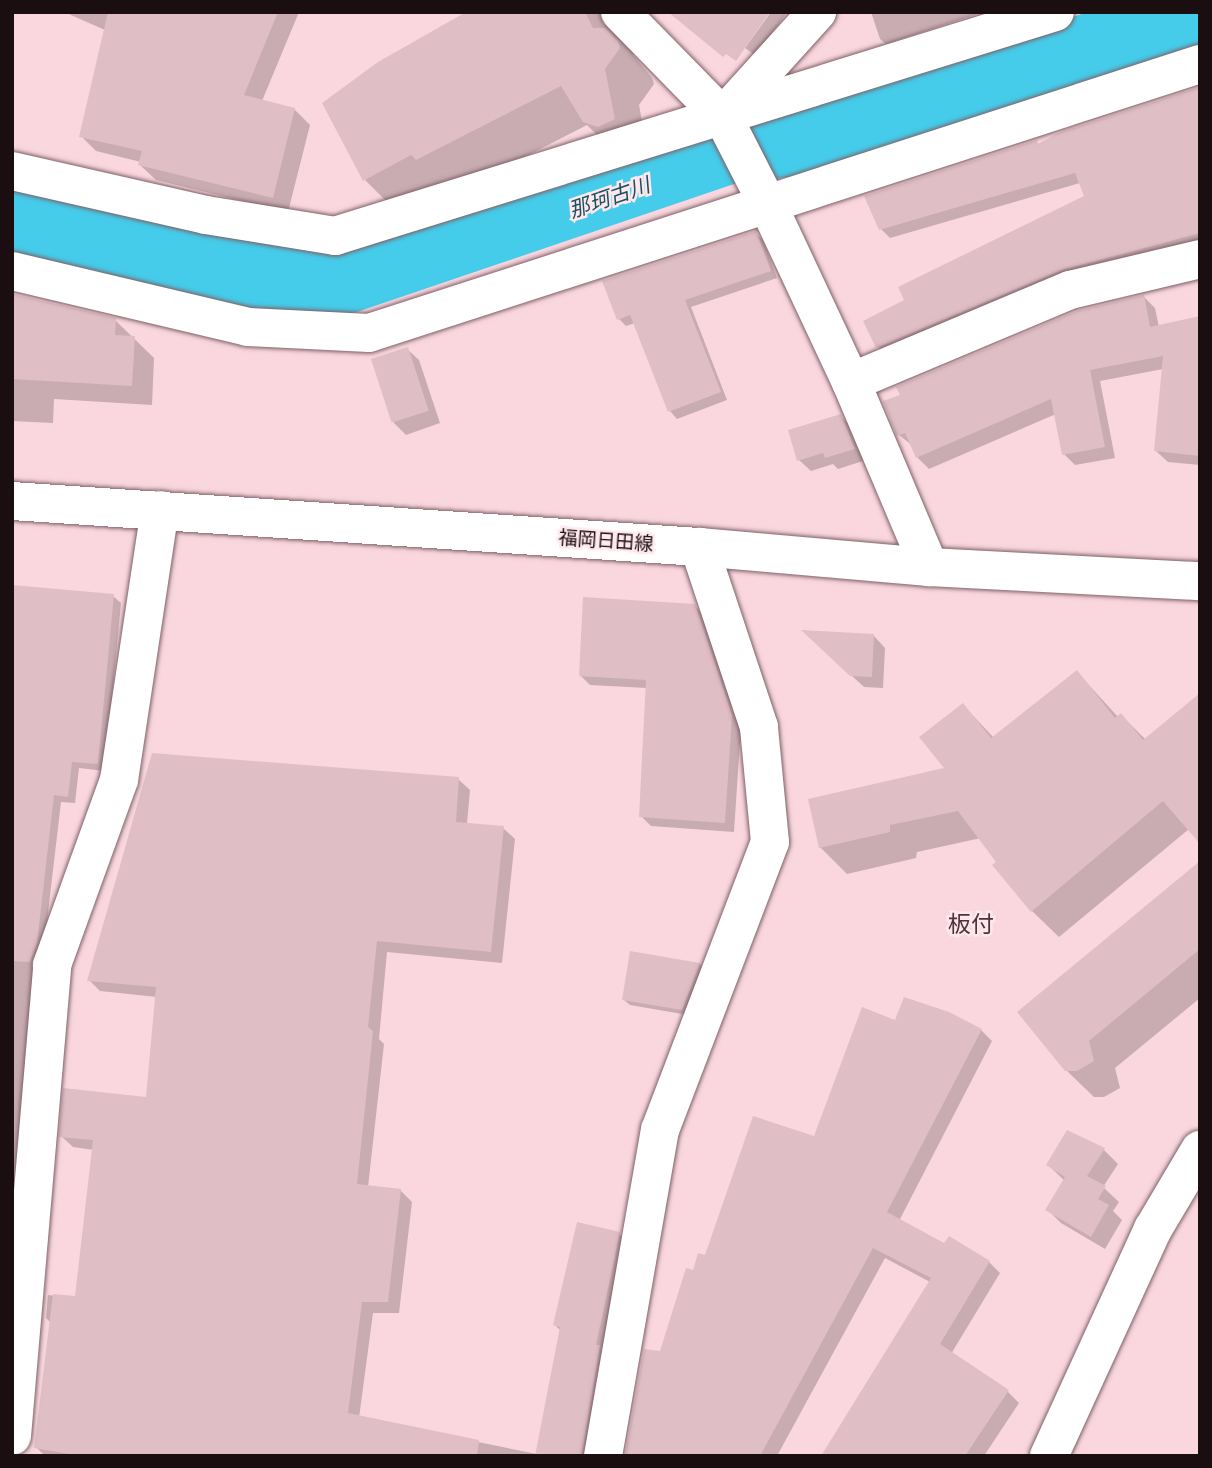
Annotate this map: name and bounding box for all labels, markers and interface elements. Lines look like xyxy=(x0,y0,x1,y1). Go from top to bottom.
water label: 那珂古川 xyxy=(565,171,653,223)
street label: 福岡日田線 xyxy=(558,526,654,556)
district label: 板付 xyxy=(948,910,994,938)

